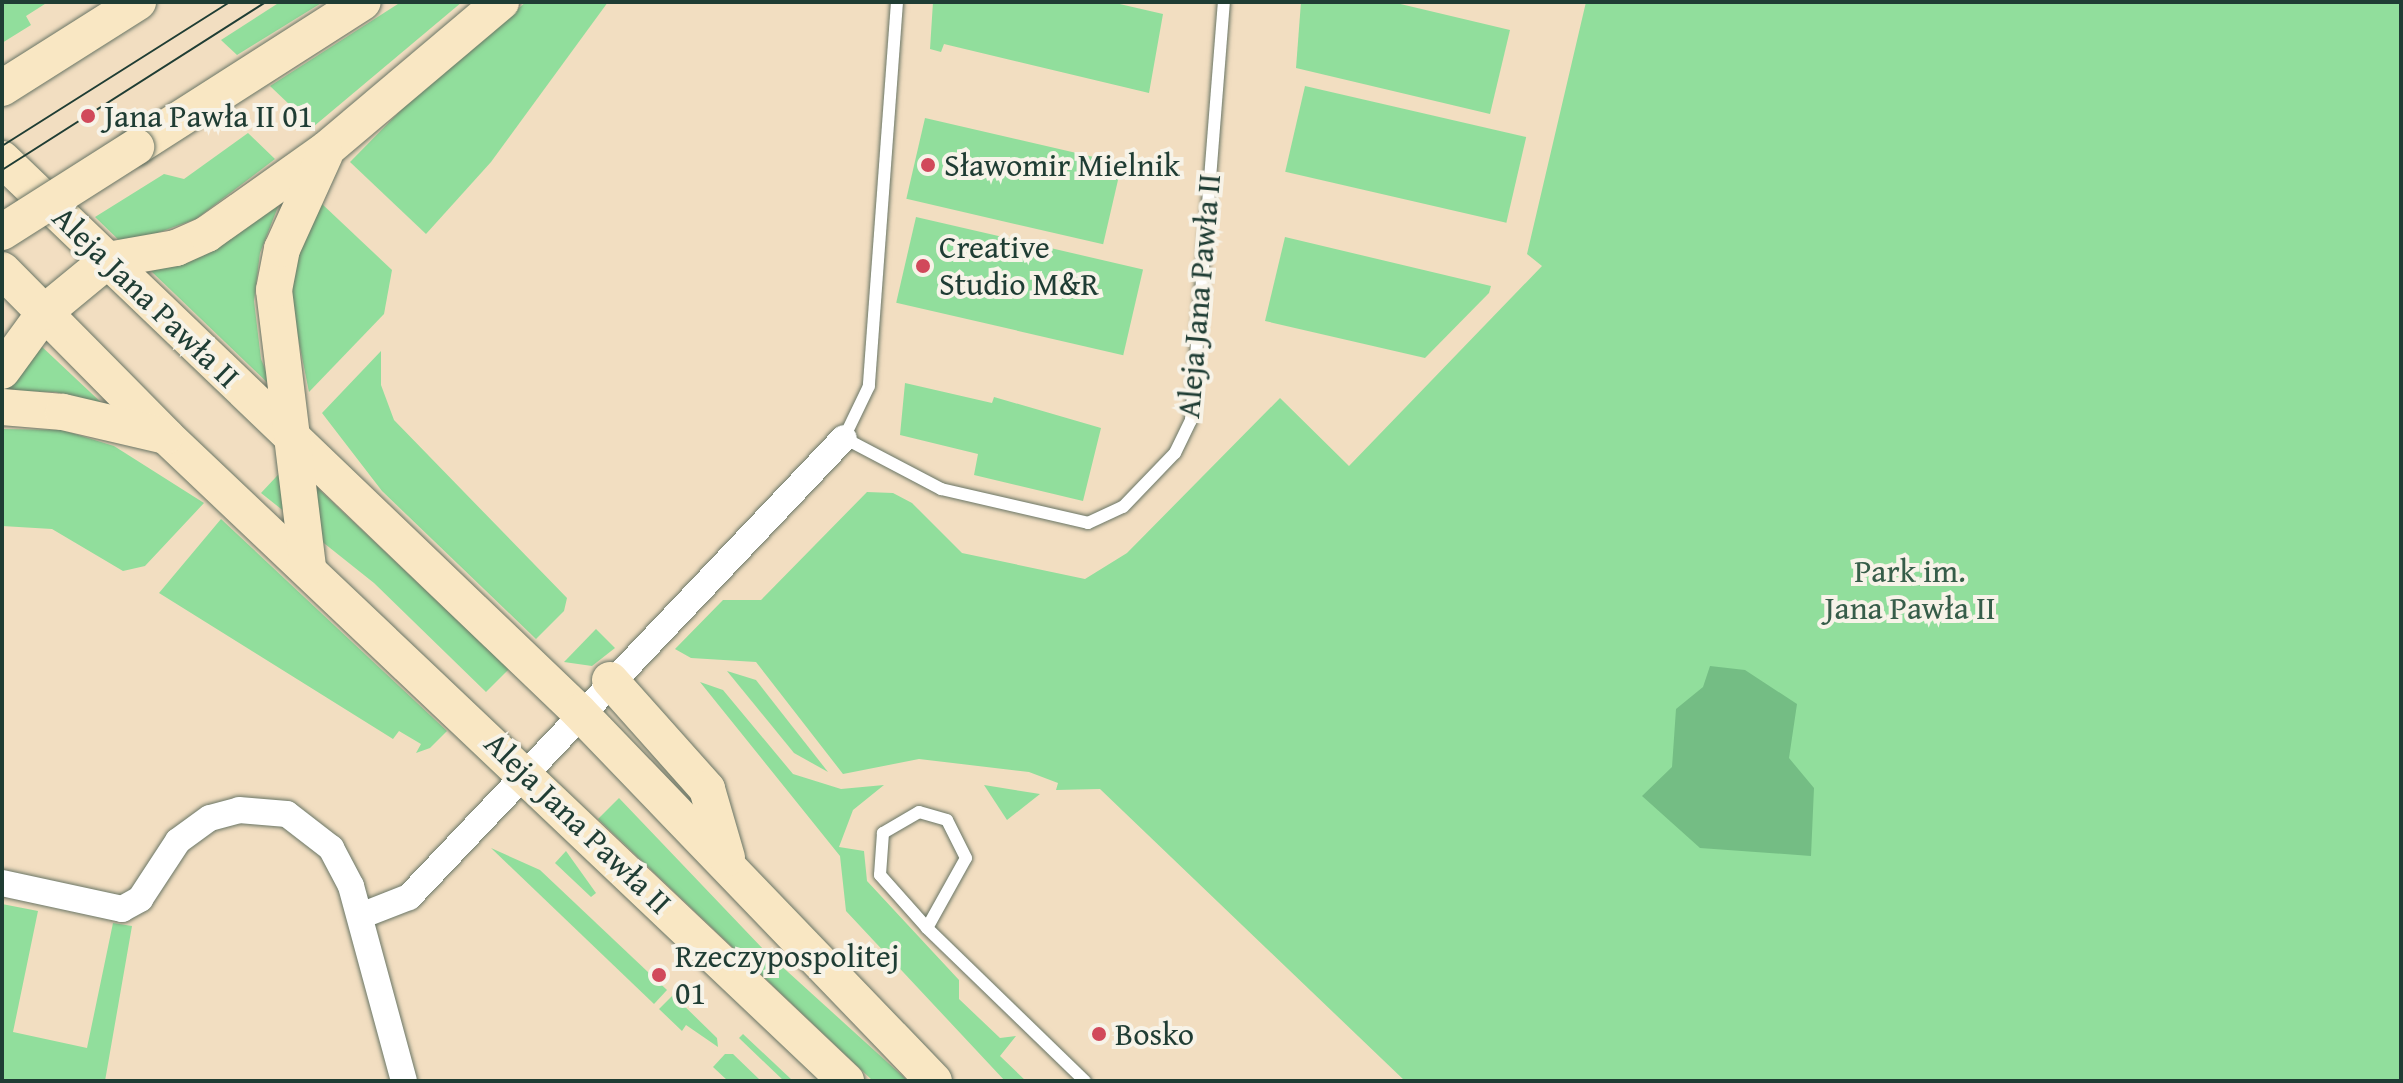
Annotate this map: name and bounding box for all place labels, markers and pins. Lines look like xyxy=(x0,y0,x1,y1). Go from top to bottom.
place label: Jana Pawła II 01 xyxy=(104,97,313,135)
marker: Jana Pawła II 01 xyxy=(79,107,97,125)
place label: Sławomir Mielnik xyxy=(944,146,1180,184)
marker: Sławomir Mielnik xyxy=(919,156,937,174)
place label: Creative Studio M&R xyxy=(939,229,1099,304)
marker: Creative Studio M&R xyxy=(914,257,932,275)
place label: Rzeczypospolitej 01 xyxy=(675,938,899,1013)
marker: Rzeczypospolitej 01 xyxy=(650,966,668,984)
place label: Bosko xyxy=(1115,1015,1194,1053)
marker: Bosko xyxy=(1090,1025,1108,1043)

